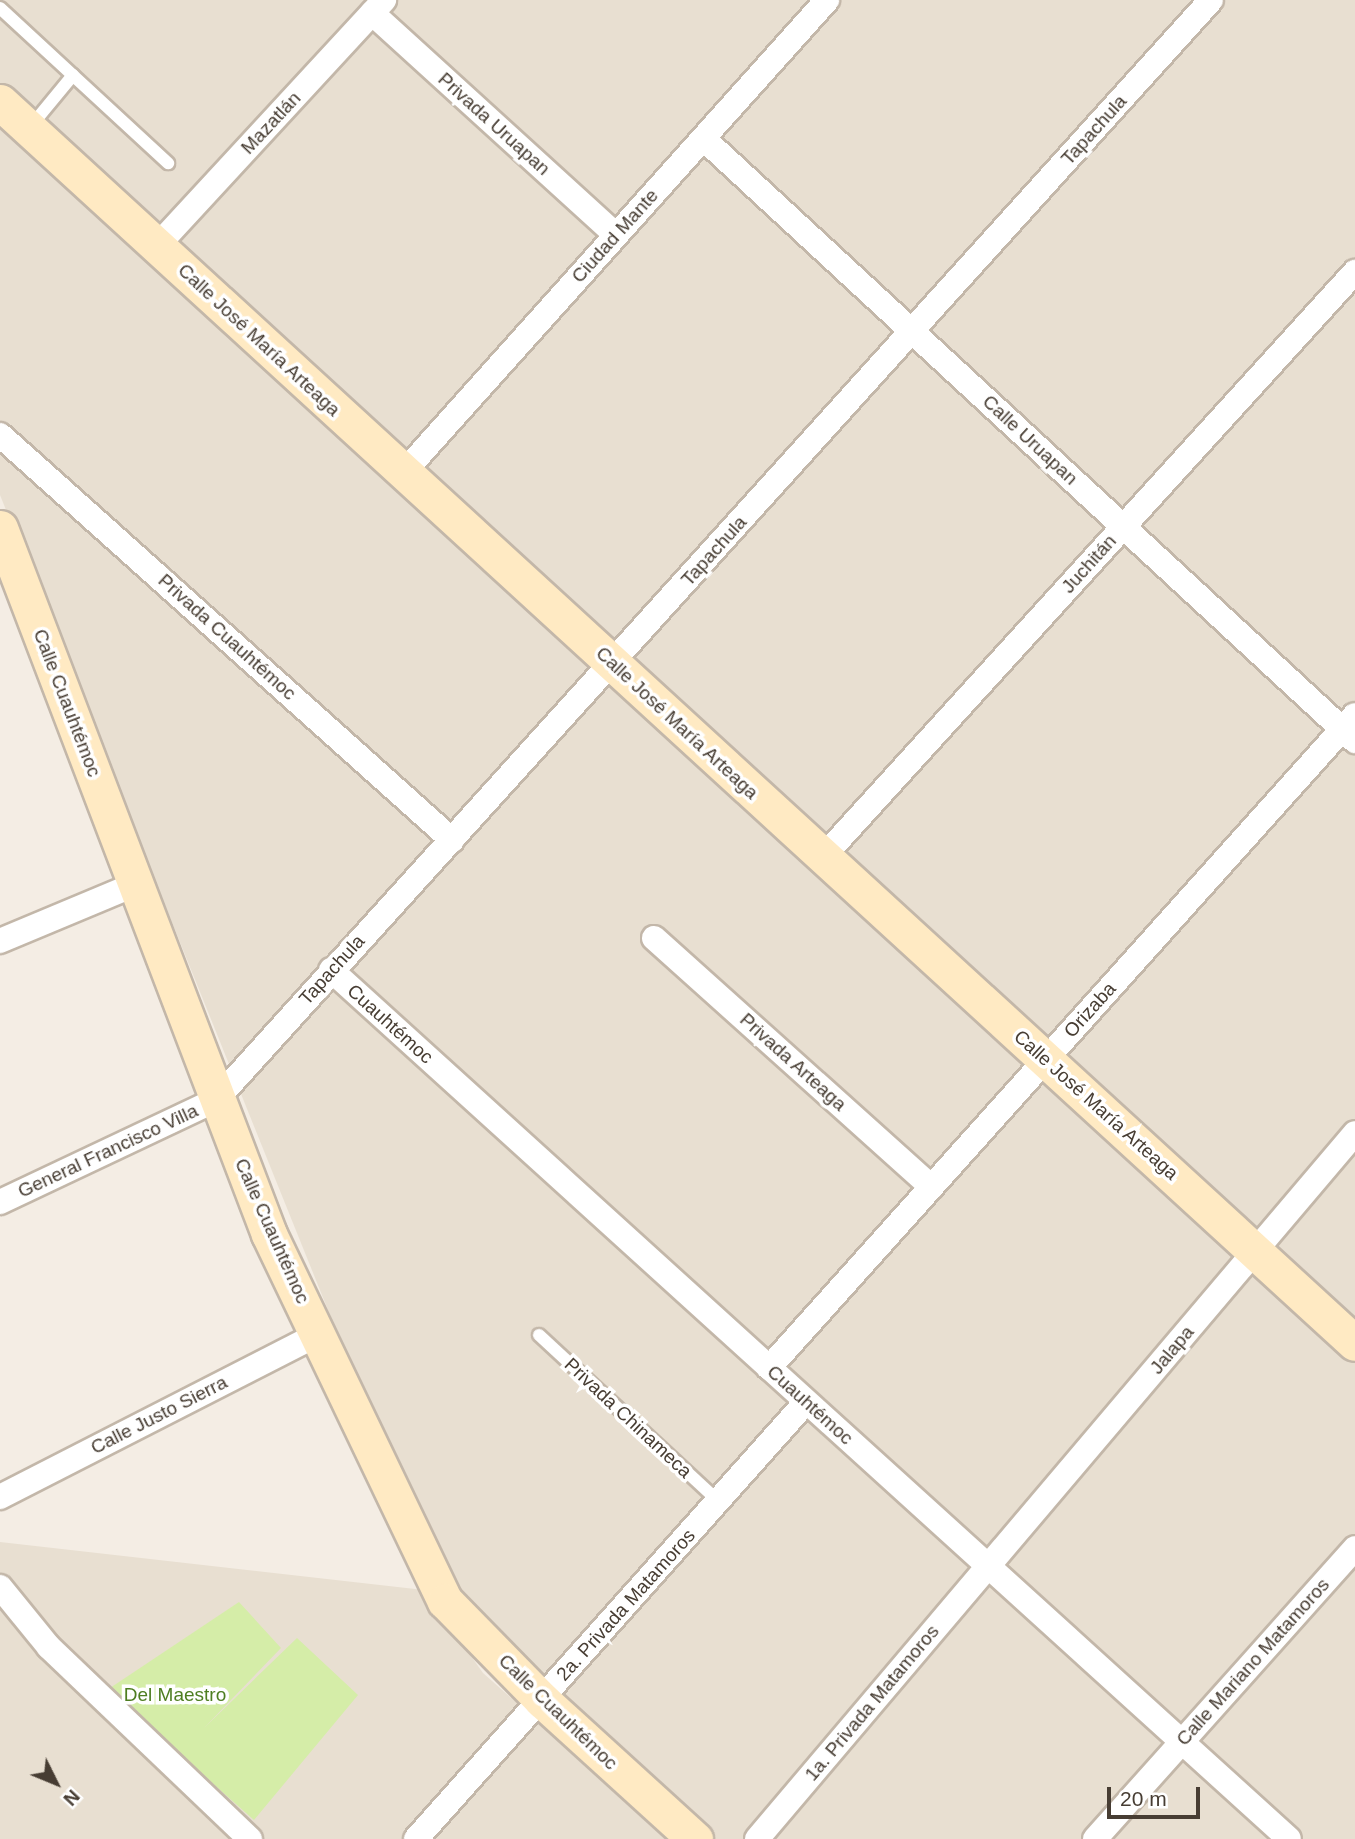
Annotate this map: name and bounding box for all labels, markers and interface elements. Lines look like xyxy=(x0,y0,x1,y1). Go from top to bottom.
street label: Privada Uruapan xyxy=(433,68,555,180)
street label: Mazatlán xyxy=(236,87,306,159)
street label: Tapachula xyxy=(1057,90,1131,170)
street label: Ciudad Mante xyxy=(567,184,663,288)
street label: Calle José María Arteaga xyxy=(173,259,345,421)
street label: Calle Uruapan xyxy=(978,390,1082,490)
street label: Tapachula xyxy=(677,511,751,591)
street label: Juchitán xyxy=(1057,530,1121,598)
street label: Privada Cuauhtémoc xyxy=(153,569,301,705)
street label: Calle Cuauhtémoc xyxy=(28,626,106,780)
street label: Calle José María Arteaga xyxy=(591,642,763,804)
street label: Tapachula xyxy=(295,930,369,1010)
street label: Orizaba xyxy=(1059,978,1121,1042)
street label: Cuauhtémoc xyxy=(342,979,438,1069)
street label: Privada Arteaga xyxy=(735,1008,851,1116)
street label: Calle José María Arteaga xyxy=(1009,1025,1183,1185)
street label: General Francisco Villa xyxy=(14,1099,202,1203)
street label: Calle Cuauhtémoc xyxy=(230,1155,314,1307)
street label: Jalapa xyxy=(1145,1321,1199,1379)
street label: Privada Chinameca xyxy=(560,1353,696,1483)
street label: Cuauhtémoc xyxy=(762,1360,858,1450)
street label: Calle Justo Sierra xyxy=(87,1371,231,1459)
street label: 2a. Privada Matamoros xyxy=(552,1524,700,1686)
street label: Calle Mariano Matamoros xyxy=(1172,1574,1334,1750)
street label: 1a. Privada Matamoros xyxy=(800,1620,944,1786)
street label: Calle Cuauhtémoc xyxy=(494,1650,622,1774)
park label: Del Maestro xyxy=(124,1684,226,1706)
north arrow xyxy=(21,1748,91,1818)
scale bar xyxy=(1110,1772,1203,1816)
text: N xyxy=(59,1785,84,1810)
text: 20 m xyxy=(1120,1787,1167,1810)

